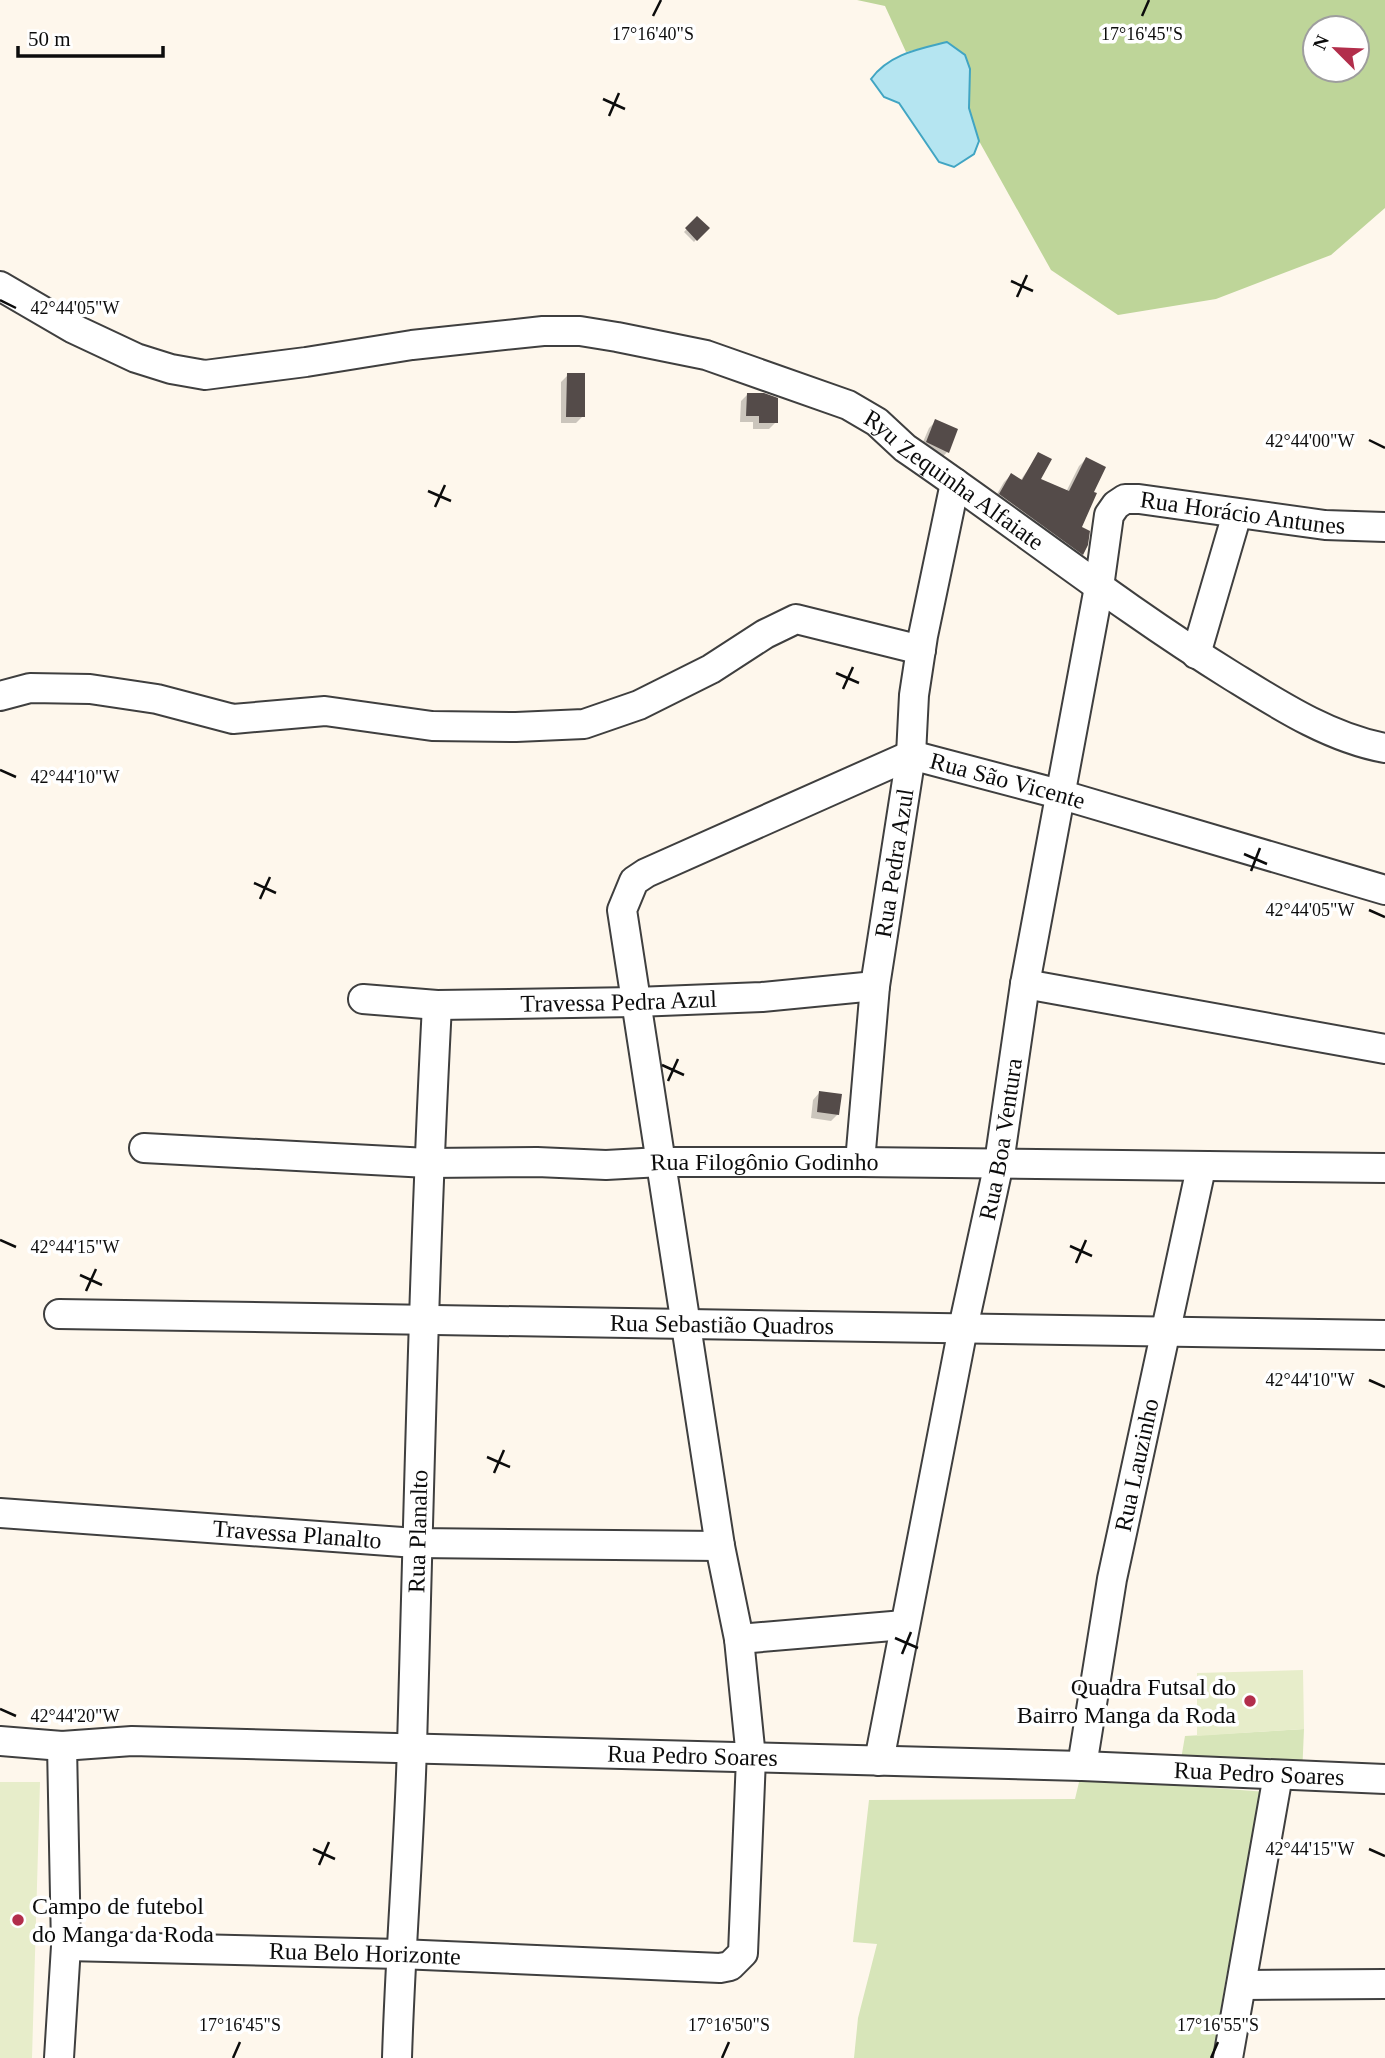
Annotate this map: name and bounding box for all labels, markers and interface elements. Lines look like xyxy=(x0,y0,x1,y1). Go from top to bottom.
scale bar xyxy=(18,14,163,58)
north arrow xyxy=(1301,14,1371,84)
text: 17°16'40"S xyxy=(612,24,694,44)
text: 17°16'45"S xyxy=(1101,24,1183,44)
text: 50 m xyxy=(28,27,71,51)
text: N xyxy=(1309,32,1333,53)
text: 42°44'05"W xyxy=(31,298,119,318)
street label: Ryu Zequinha Alfaiate xyxy=(860,404,1049,555)
text: 42°44'00"W xyxy=(1266,431,1354,451)
street label: Rua Horácio Antunes xyxy=(1138,486,1346,539)
street label: Rua São Vicente xyxy=(927,748,1088,814)
text: 42°44'10"W xyxy=(31,767,119,787)
street label: Rua Pedra Azul xyxy=(870,786,919,940)
text: 42°44'05"W xyxy=(1266,900,1354,920)
street label: Travessa Pedra Azul xyxy=(520,986,718,1017)
street label: Rua Boa Ventura xyxy=(974,1056,1027,1222)
street label: Rua Filogônio Godinho xyxy=(650,1149,879,1176)
text: 42°44'15"W xyxy=(31,1237,119,1257)
street label: Rua Sebastião Quadros xyxy=(610,1310,834,1339)
text: 42°44'10"W xyxy=(1266,1370,1354,1390)
street label: Rua Lauzinho xyxy=(1110,1396,1164,1534)
street label: Rua Planalto xyxy=(403,1469,433,1593)
street label: Travessa Planalto xyxy=(212,1515,383,1553)
place label: Quadra Futsal do Bairro Manga da Roda xyxy=(1017,1674,1236,1728)
marker: Quadra Futsal do Bairro Manga da Roda xyxy=(1242,1693,1258,1709)
text: 42°44'20"W xyxy=(31,1706,119,1726)
street label: Rua Pedro Soares xyxy=(607,1741,778,1771)
street label: Rua Pedro Soares xyxy=(1173,1757,1345,1790)
text: 42°44'15"W xyxy=(1266,1839,1354,1859)
place label: Campo de futebol do Manga da Roda xyxy=(32,1893,214,1947)
marker: Campo de futebol do Manga da Roda xyxy=(10,1912,26,1928)
street label: Rua Belo Horizonte xyxy=(269,1938,461,1970)
text: 17°16'45"S xyxy=(199,2015,281,2035)
text: 17°16'50"S xyxy=(688,2015,770,2035)
text: 17°16'55"S xyxy=(1177,2015,1259,2035)

